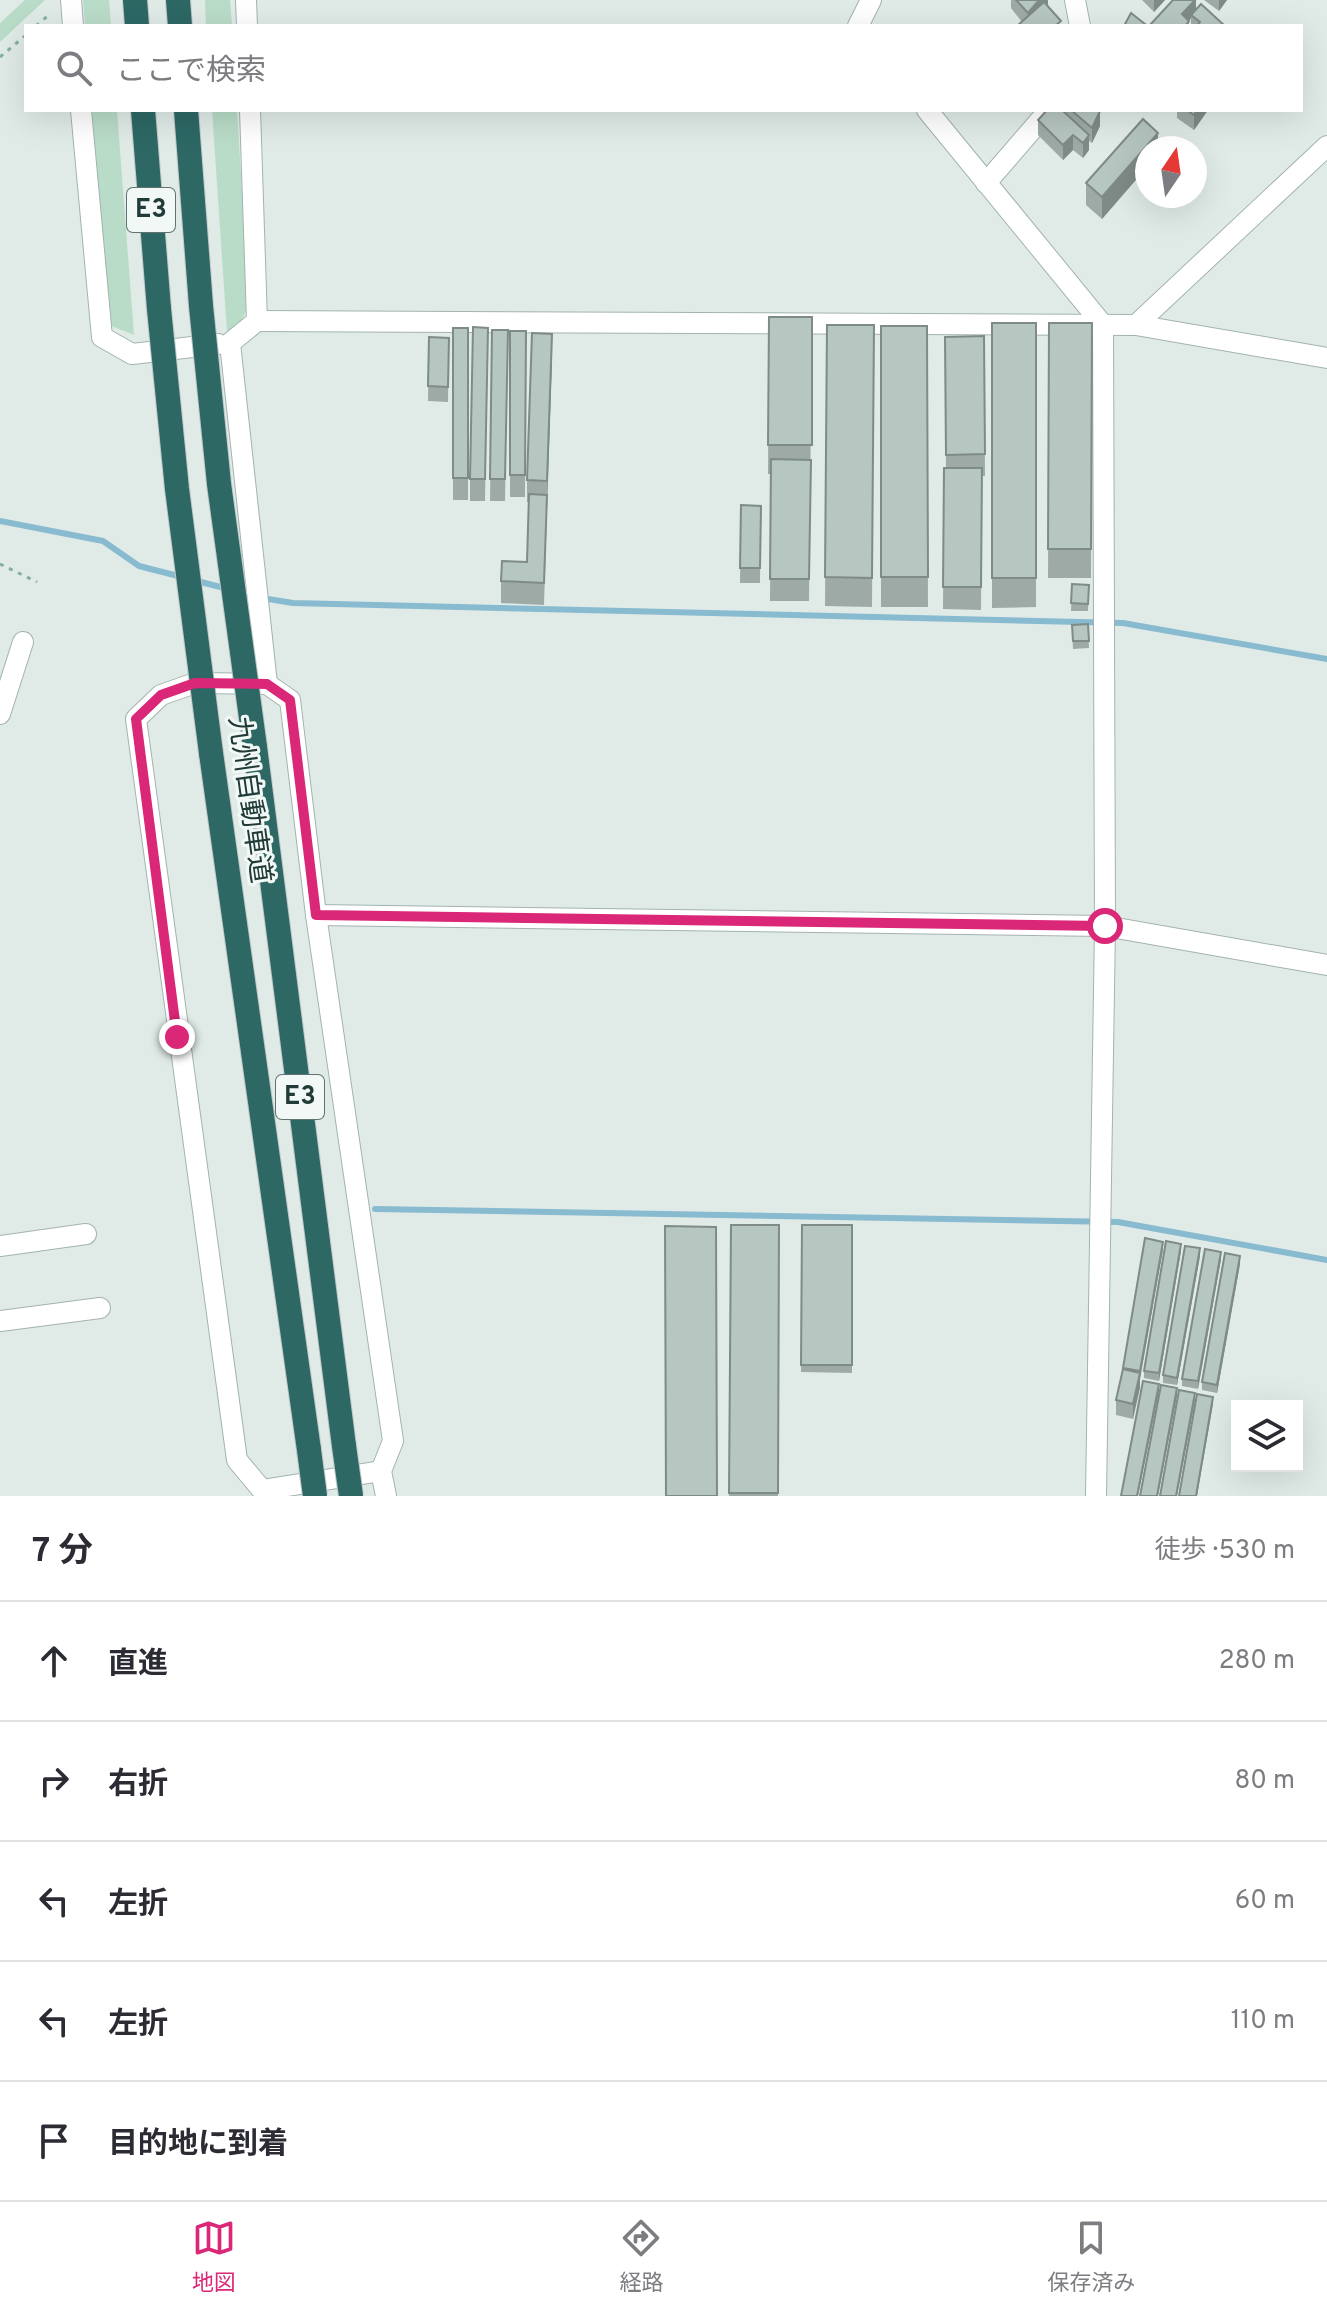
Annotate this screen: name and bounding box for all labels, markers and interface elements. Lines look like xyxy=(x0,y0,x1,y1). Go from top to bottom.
search box xyxy=(24,24,1303,112)
icon: search xyxy=(52,46,96,90)
text: ここで検索 xyxy=(116,54,266,91)
north arrow xyxy=(1135,136,1207,208)
road number: E3 xyxy=(127,188,175,232)
street label: 九州自動車道 xyxy=(218,714,278,886)
route start xyxy=(1087,908,1123,944)
route end xyxy=(159,1019,195,1055)
road number: E3 xyxy=(276,1075,324,1119)
map controls xyxy=(1231,1400,1303,1472)
button: layers xyxy=(1231,1400,1303,1472)
text: 7 分 xyxy=(32,1531,93,1574)
text: 徒歩 · 530 m xyxy=(1154,1535,1295,1568)
icon: ahead xyxy=(32,1639,76,1683)
text: 280 m xyxy=(1219,1645,1295,1678)
text: 直進 xyxy=(108,1647,168,1684)
icon: right xyxy=(32,1759,76,1803)
text: 80 m xyxy=(1235,1765,1295,1798)
text: 右折 xyxy=(108,1767,168,1804)
icon: left xyxy=(32,1879,76,1923)
text: 60 m xyxy=(1235,1885,1295,1918)
text: 左折 xyxy=(108,1887,168,1924)
icon: left xyxy=(32,1999,76,2043)
text: 110 m xyxy=(1231,2005,1295,2038)
text: 左折 xyxy=(108,2007,168,2044)
icon: arrive xyxy=(32,2119,76,2163)
text: 目的地に到着 xyxy=(108,2127,288,2164)
tab: 地図 xyxy=(192,2216,236,2298)
tab: 経路 xyxy=(619,2216,663,2298)
tab: 保存済み xyxy=(1047,2216,1135,2298)

